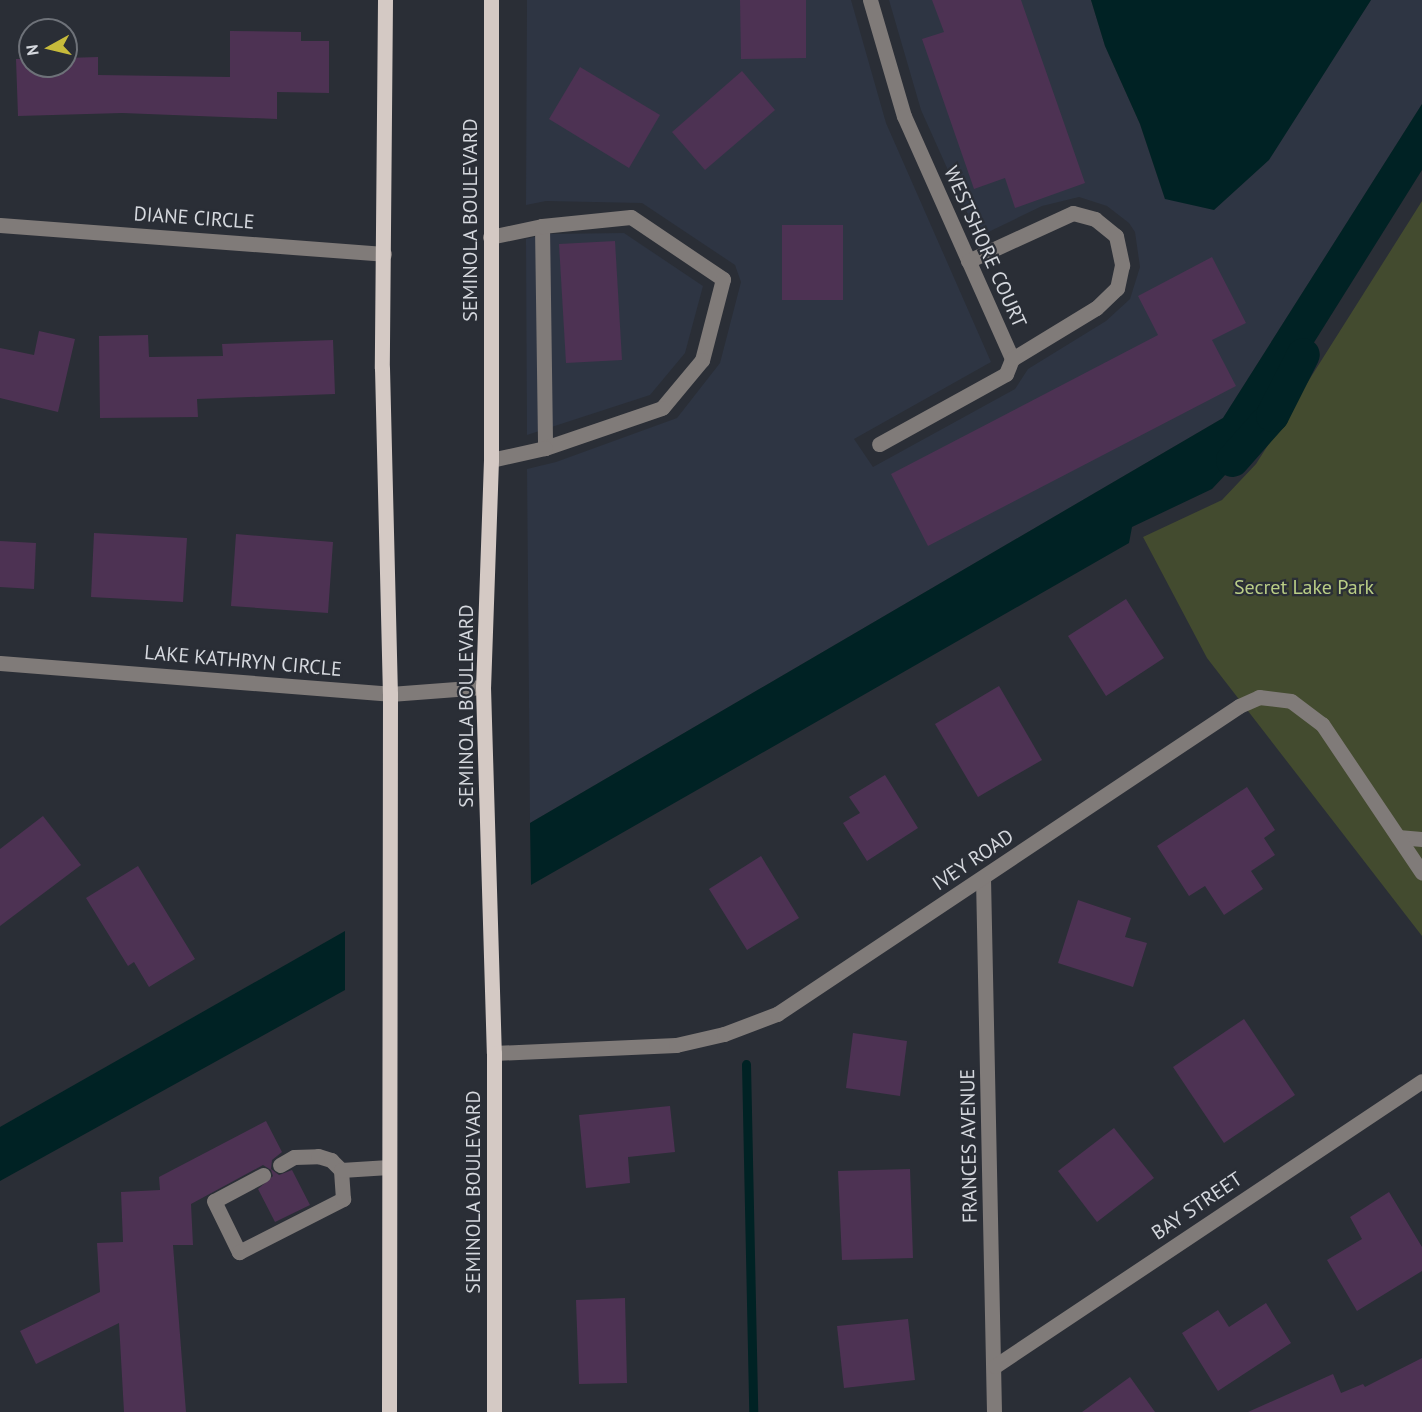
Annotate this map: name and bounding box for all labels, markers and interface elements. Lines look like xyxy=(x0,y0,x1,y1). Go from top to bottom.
north arrow xyxy=(18,18,78,78)
text: N xyxy=(22,44,43,57)
street label: SEMINOLA BOULEVARD xyxy=(458,118,482,322)
street label: WESTSHORE COURT xyxy=(939,163,1031,331)
street label: DIANE CIRCLE xyxy=(133,202,255,234)
park label: Secret Lake Park xyxy=(1234,575,1374,599)
street label: SEMINOLA BOULEVARD xyxy=(454,604,478,808)
street label: LAKE KATHRYN CIRCLE xyxy=(143,640,343,682)
street label: IVEY ROAD xyxy=(928,824,1018,896)
street label: FRANCES AVENUE xyxy=(956,1068,982,1224)
street label: SEMINOLA BOULEVARD xyxy=(461,1090,485,1294)
street label: BAY STREET xyxy=(1147,1167,1247,1245)

